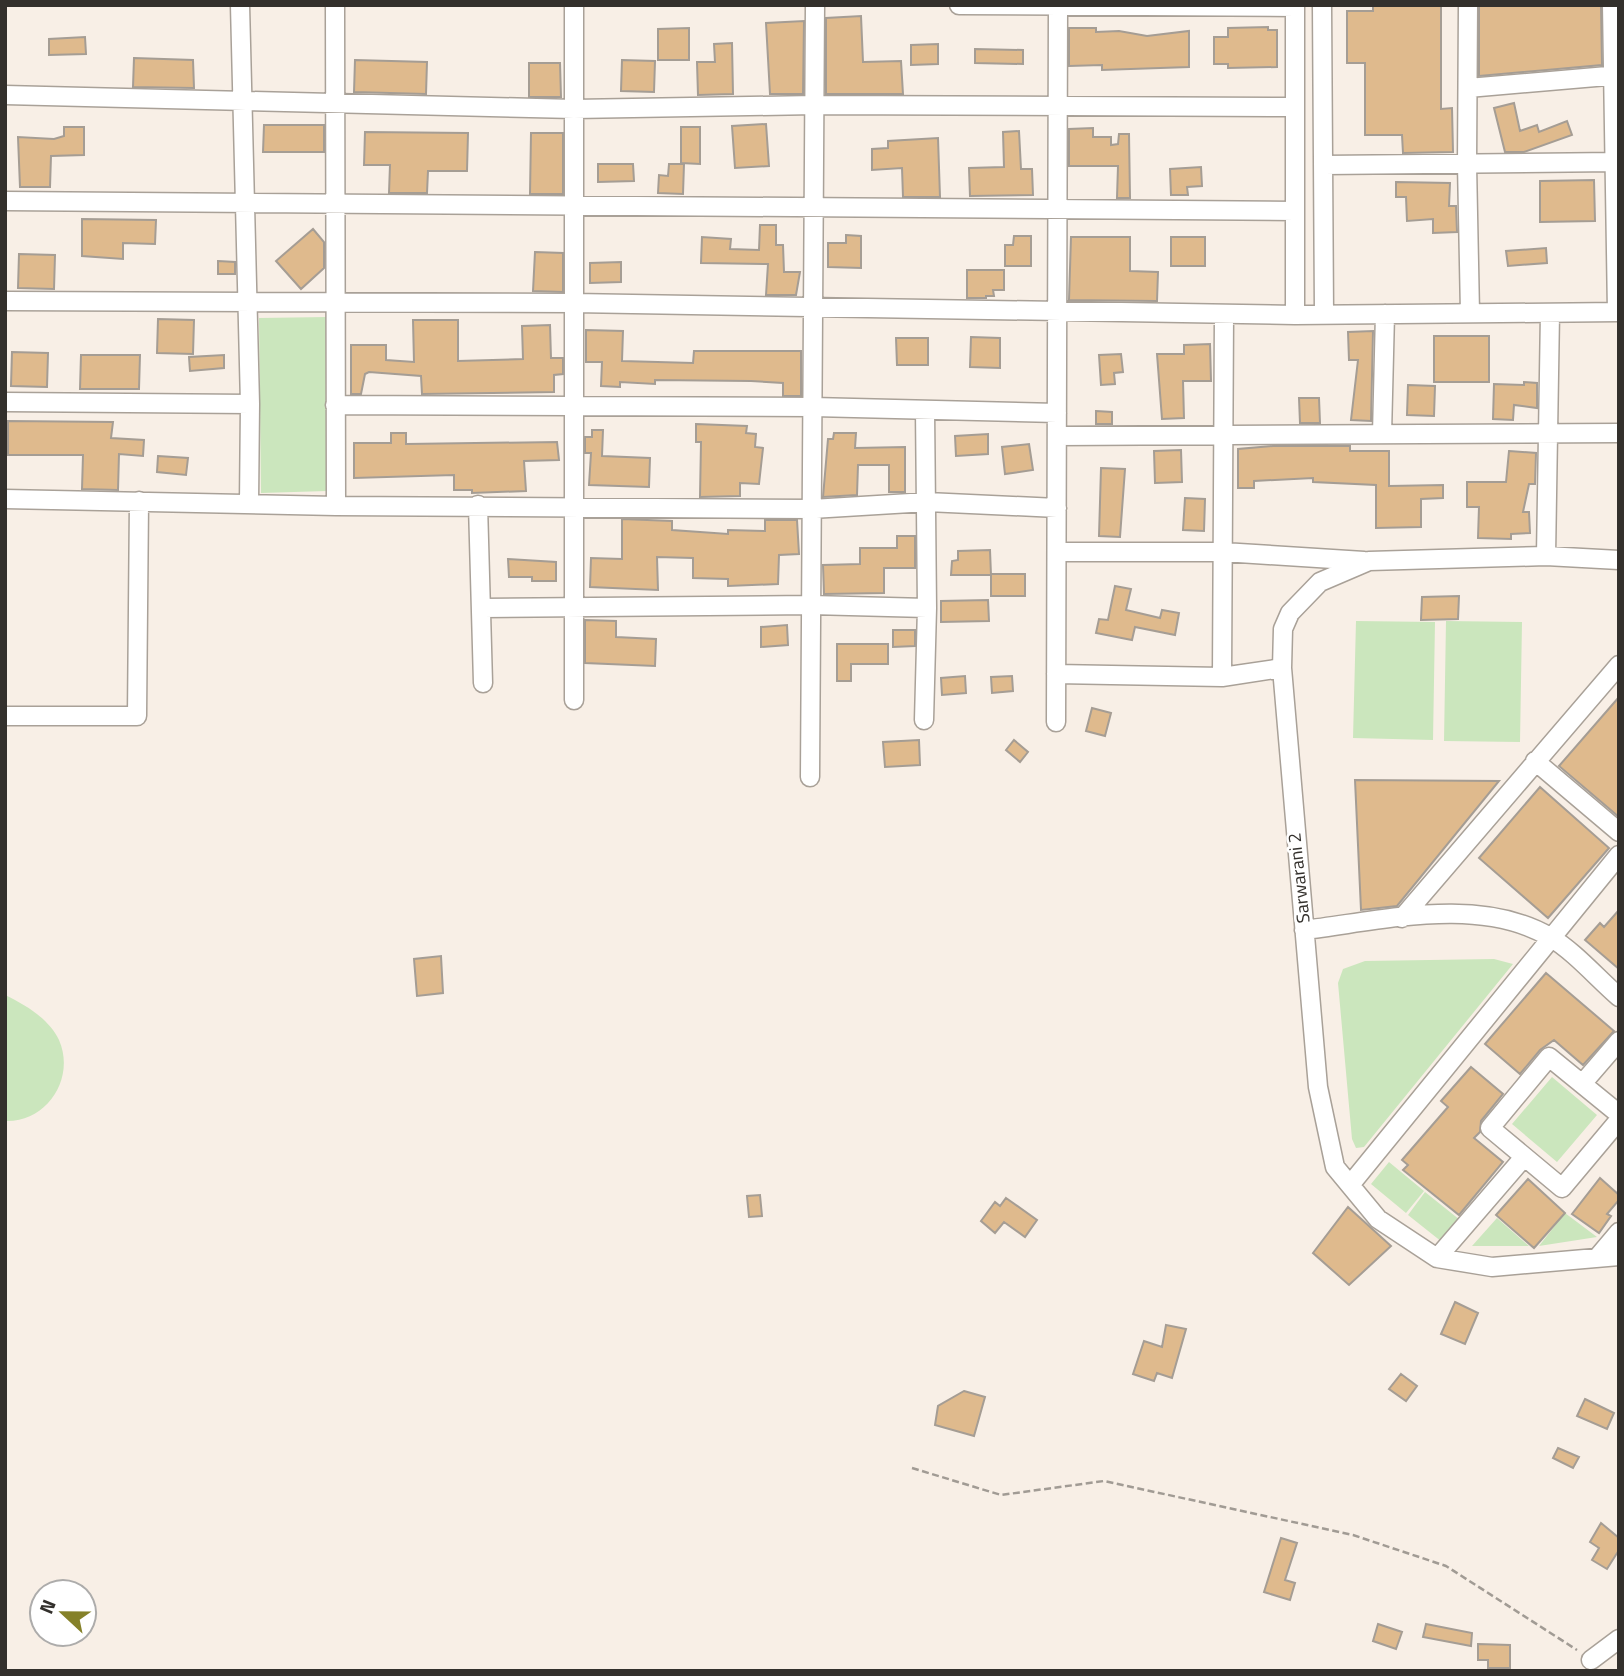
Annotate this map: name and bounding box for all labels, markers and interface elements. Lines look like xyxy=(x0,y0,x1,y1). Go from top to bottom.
street label: Sarwarani 2 xyxy=(1280,832,1317,924)
north arrow xyxy=(28,1578,98,1648)
text: N xyxy=(31,1595,63,1618)

